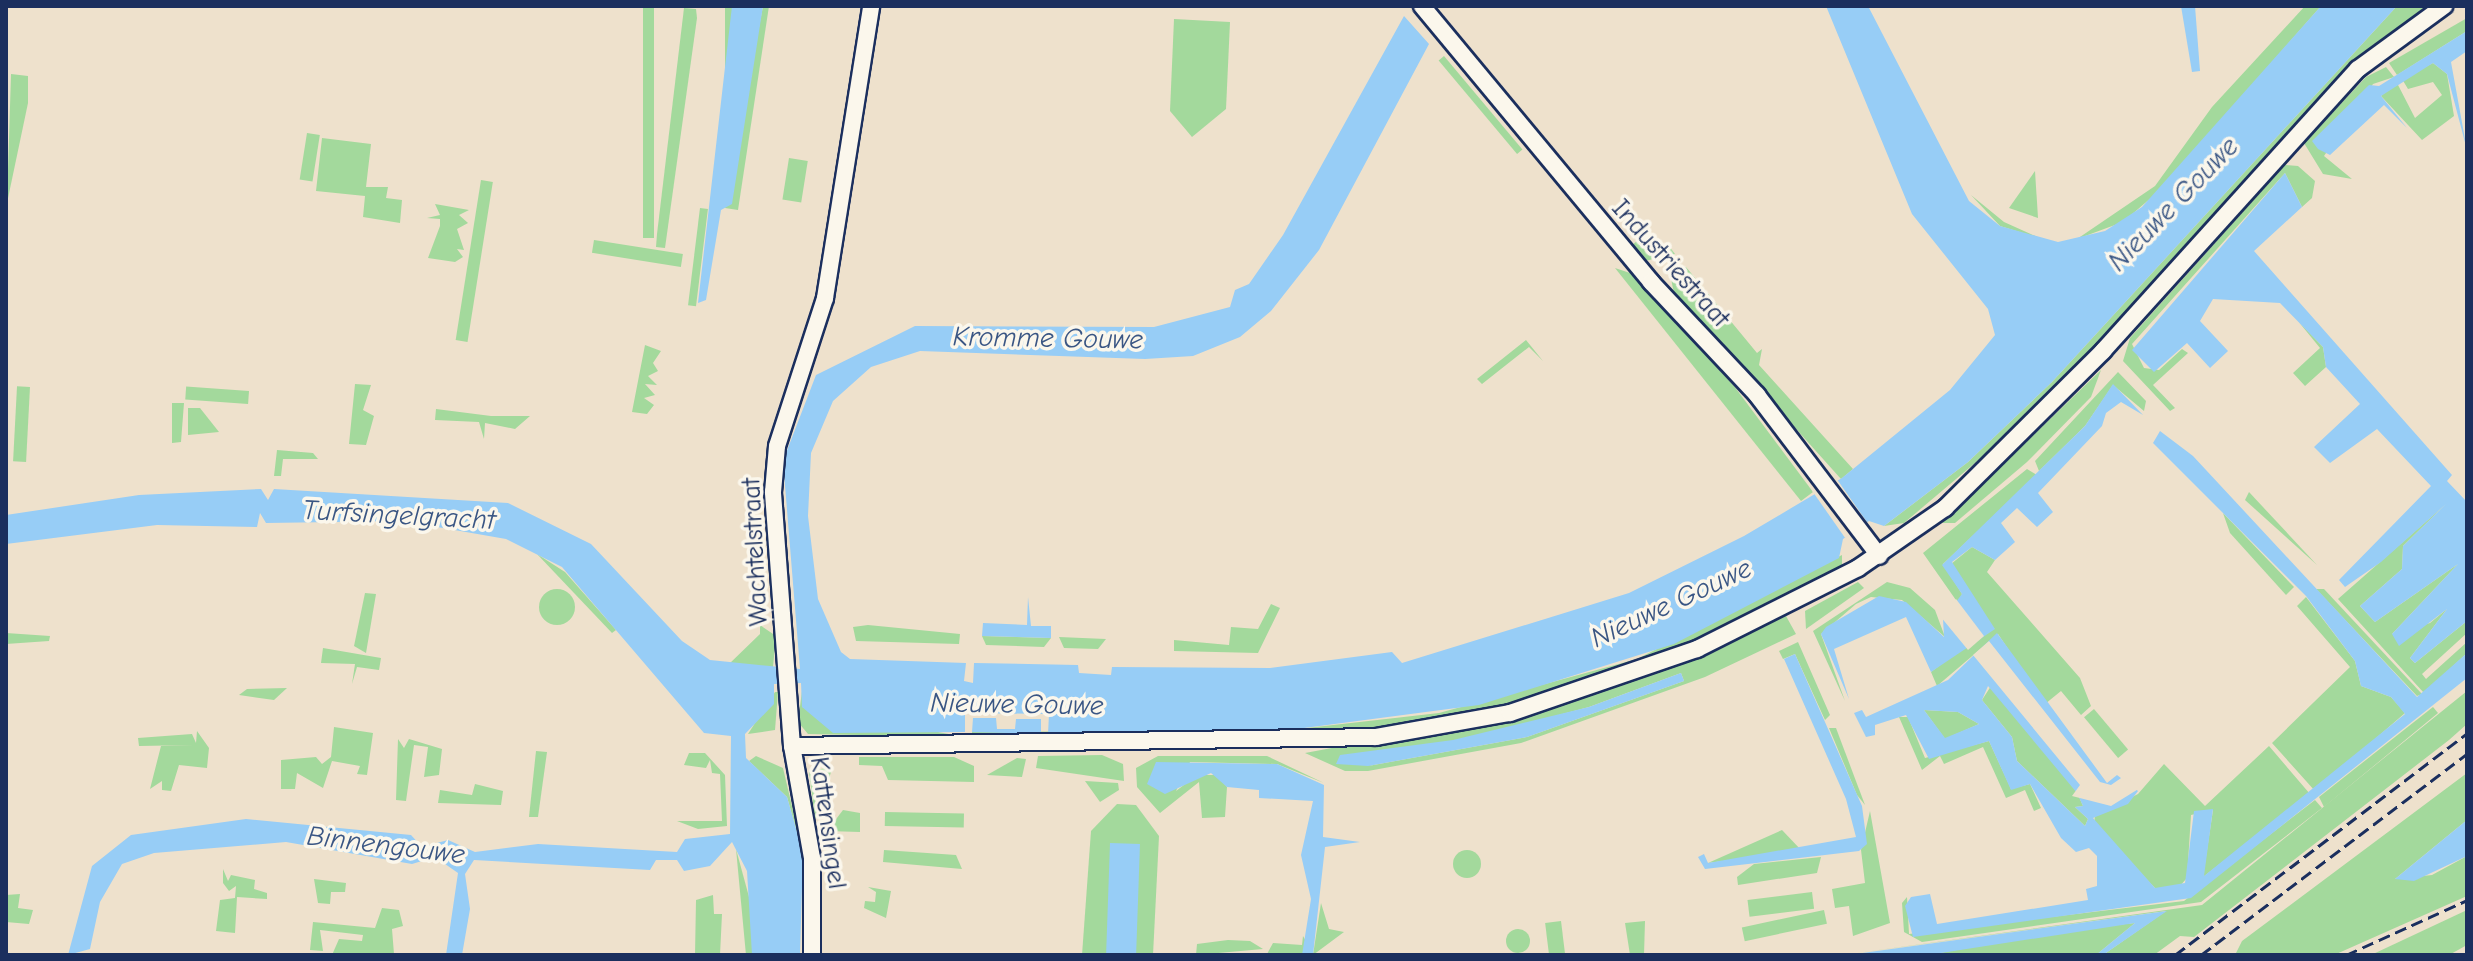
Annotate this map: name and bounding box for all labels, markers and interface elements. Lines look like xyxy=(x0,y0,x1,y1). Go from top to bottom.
water label: Nieuwe Gouwe xyxy=(2101,130,2245,278)
street label: Industriestraat xyxy=(1604,194,1736,334)
water label: Kromme Gouwe xyxy=(952,320,1144,356)
street label: Wachtelstraat xyxy=(737,477,775,627)
water label: Turfsingelgracht xyxy=(302,493,496,537)
water label: Nieuwe Gouwe xyxy=(1585,551,1757,655)
water label: Nieuwe Gouwe xyxy=(930,686,1104,722)
street label: Kattensingel xyxy=(802,755,852,891)
water label: Binnengouwe xyxy=(305,819,467,871)

